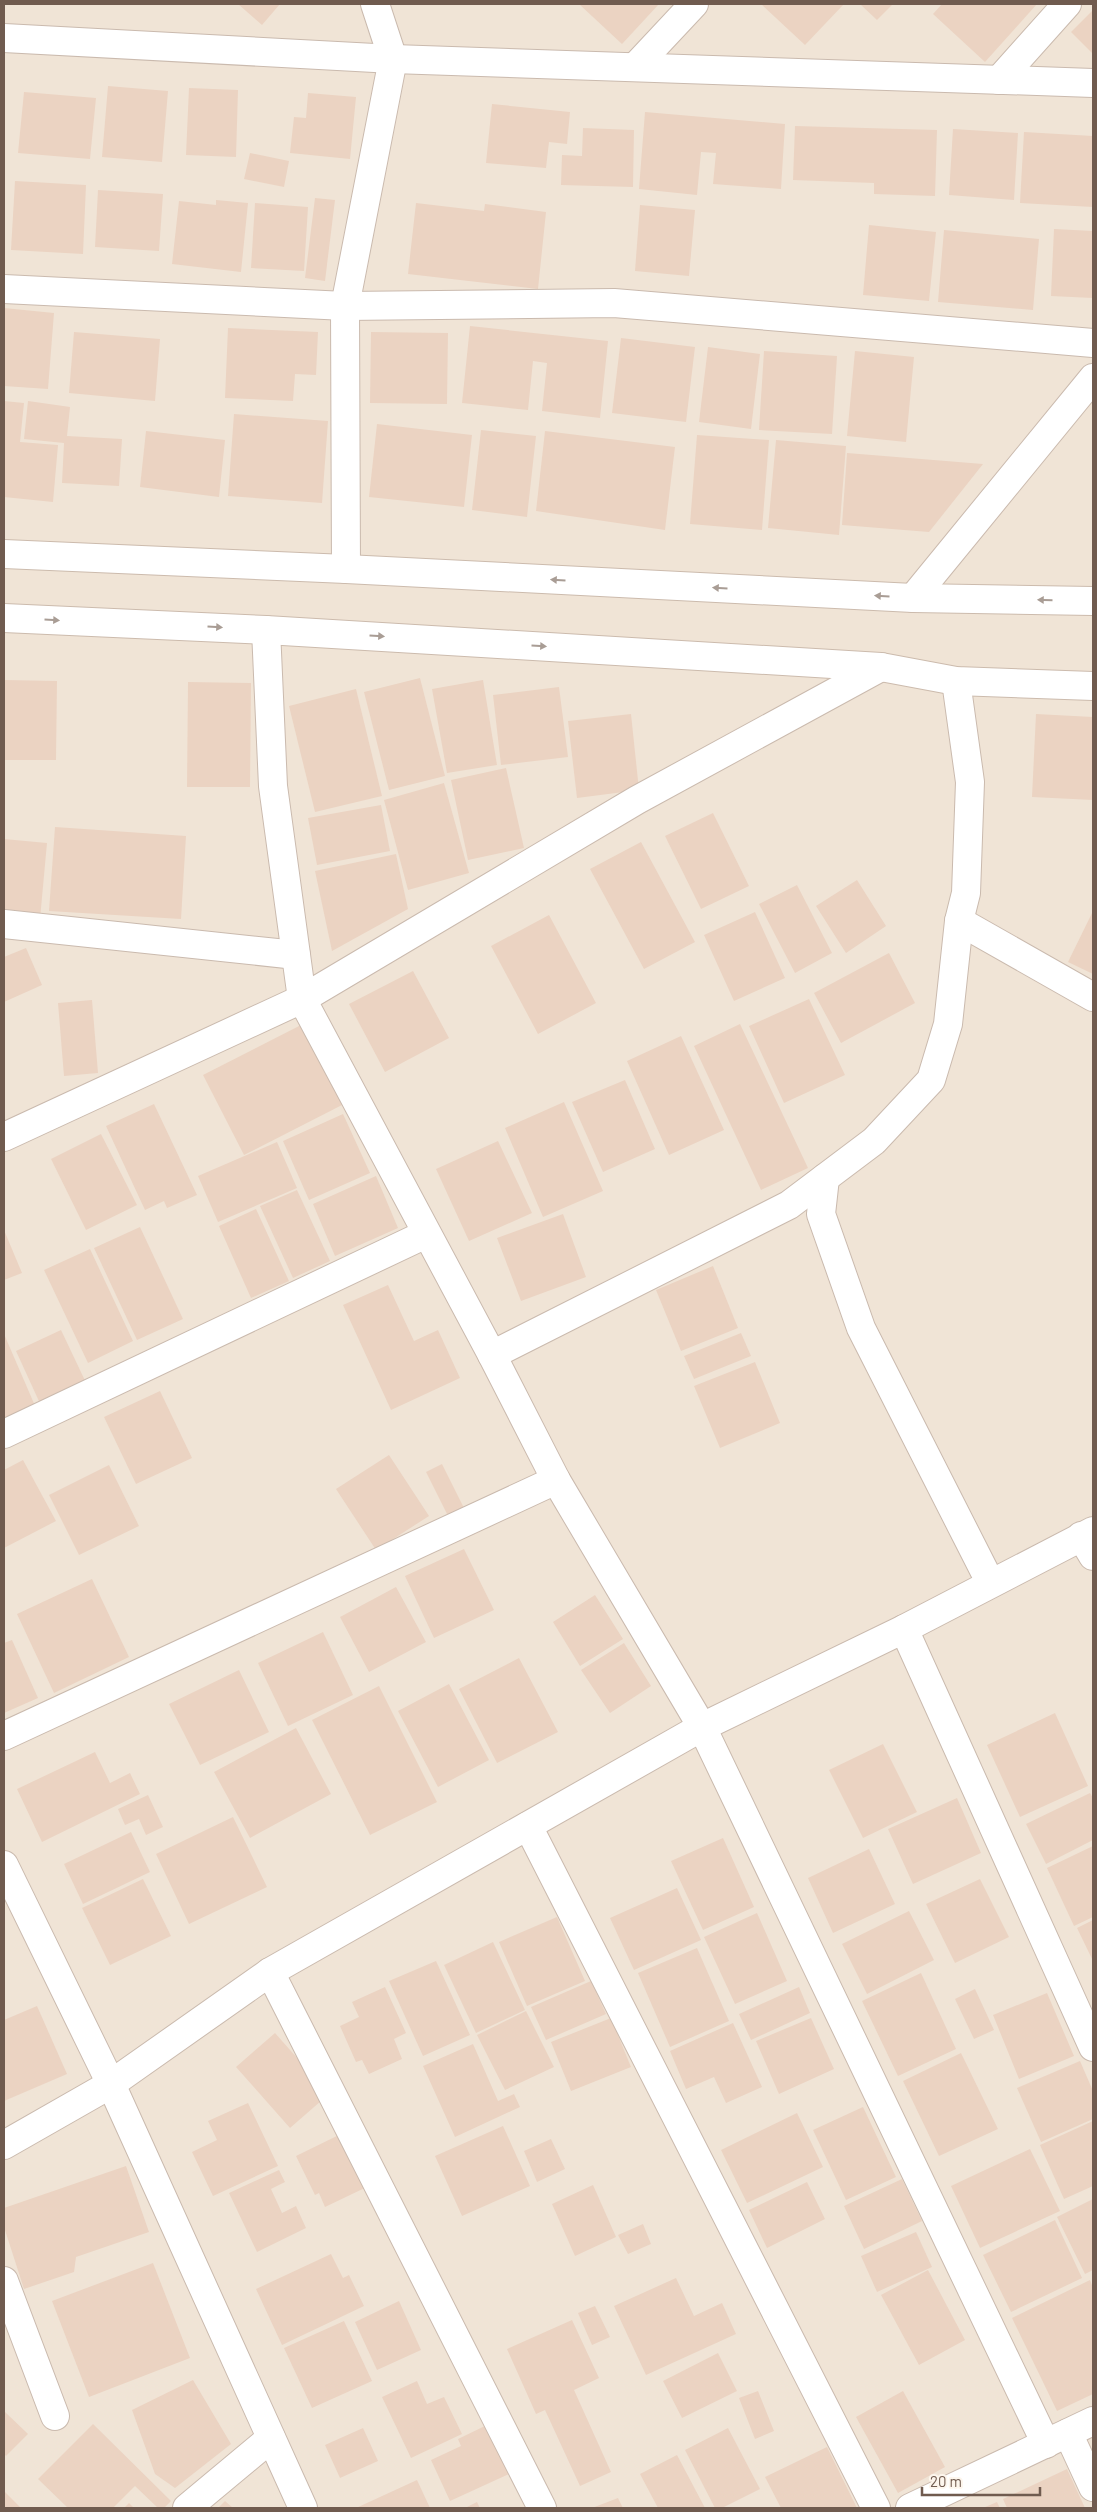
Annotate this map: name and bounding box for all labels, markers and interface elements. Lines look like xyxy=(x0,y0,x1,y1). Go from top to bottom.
one-way arrow xyxy=(549,575,565,583)
one-way arrow xyxy=(712,583,728,591)
one-way arrow xyxy=(874,592,890,600)
one-way arrow xyxy=(1036,596,1052,604)
one-way arrow xyxy=(45,616,61,624)
one-way arrow xyxy=(207,624,223,632)
one-way arrow xyxy=(369,633,385,641)
one-way arrow xyxy=(531,643,547,651)
scale bar xyxy=(922,2464,1040,2496)
text: 20 m xyxy=(930,2472,962,2490)

